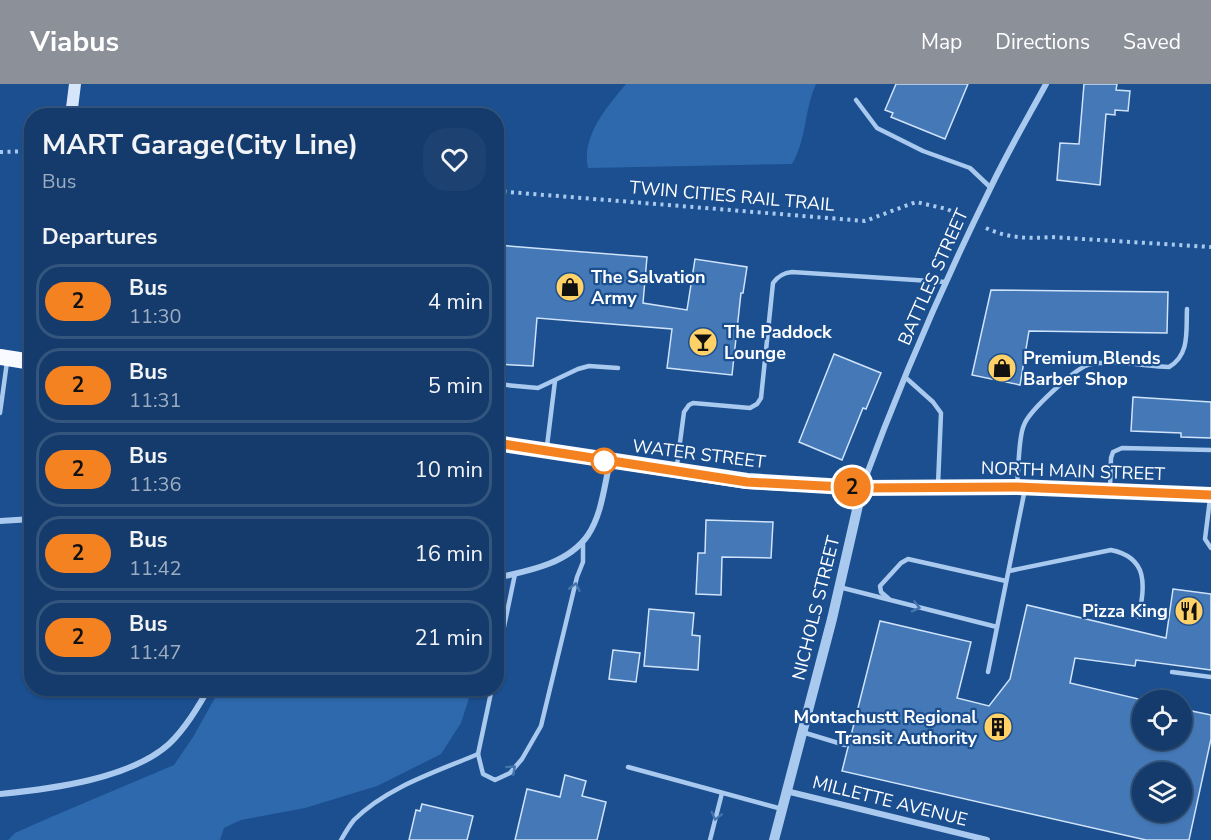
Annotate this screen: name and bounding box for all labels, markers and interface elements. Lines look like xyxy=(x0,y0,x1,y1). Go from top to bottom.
text: Viabus xyxy=(30,23,119,61)
text: Map xyxy=(921,28,962,56)
text: Directions xyxy=(995,28,1090,56)
text: Saved xyxy=(1123,28,1181,56)
text: MART Garage(City Line) xyxy=(42,126,358,164)
button: heart xyxy=(423,128,486,191)
text: Bus xyxy=(42,168,76,195)
street label: TWIN CITIES RAIL TRAIL xyxy=(628,175,836,217)
street label: BATTLES STREET xyxy=(892,205,974,349)
text: Departures xyxy=(42,222,157,252)
place label: The Salvation Army xyxy=(591,265,706,310)
shop icon: The Salvation Army xyxy=(554,271,586,303)
text: Bus xyxy=(129,273,168,303)
text: 2 xyxy=(72,287,84,315)
text: 4 min xyxy=(428,287,483,317)
text: 11:30 xyxy=(129,303,182,330)
place label: The Paddock Lounge xyxy=(724,320,832,365)
bar icon: The Paddock Lounge xyxy=(687,326,719,358)
place label: Premium Blends Barber Shop xyxy=(1023,346,1161,391)
shop icon: Premium Blends Barber Shop xyxy=(986,352,1018,384)
text: Bus xyxy=(129,357,168,387)
text: 2 xyxy=(72,371,84,399)
text: 5 min xyxy=(428,371,483,401)
text: 11:31 xyxy=(129,387,182,414)
street label: WATER STREET xyxy=(631,434,767,474)
text: Bus xyxy=(129,441,168,471)
unlabelled marker xyxy=(591,448,617,474)
text: 2 xyxy=(72,455,84,483)
text: 10 min xyxy=(415,455,483,485)
street label: NORTH MAIN STREET xyxy=(980,456,1166,486)
line badge: 2 xyxy=(832,468,872,506)
text: 11:36 xyxy=(129,471,182,498)
text: 2 xyxy=(846,473,858,501)
text: Bus xyxy=(129,525,168,555)
street label: NICHOLS STREET xyxy=(786,533,846,683)
text: 2 xyxy=(72,539,84,567)
text: 16 min xyxy=(415,539,483,569)
text: 11:42 xyxy=(129,555,182,582)
one-way arrow xyxy=(568,583,581,593)
restaurant icon: Pizza King xyxy=(1173,595,1205,627)
one-way arrow xyxy=(911,599,921,612)
place label: Pizza King xyxy=(1082,599,1168,623)
text: Bus xyxy=(129,609,168,639)
text: 2 xyxy=(72,623,84,651)
text: 21 min xyxy=(415,623,483,653)
text: 11:47 xyxy=(129,639,182,666)
map controls xyxy=(1132,690,1192,822)
button: locate xyxy=(1132,690,1192,750)
place label: Montachustt Regional Transit Authority xyxy=(794,705,978,750)
building icon: Montachustt Regional Transit Authority xyxy=(982,711,1014,743)
button: layers xyxy=(1132,762,1192,822)
one-way arrow xyxy=(505,765,516,776)
street label: MILLETTE AVENUE xyxy=(810,770,970,832)
one-way arrow xyxy=(711,811,724,821)

